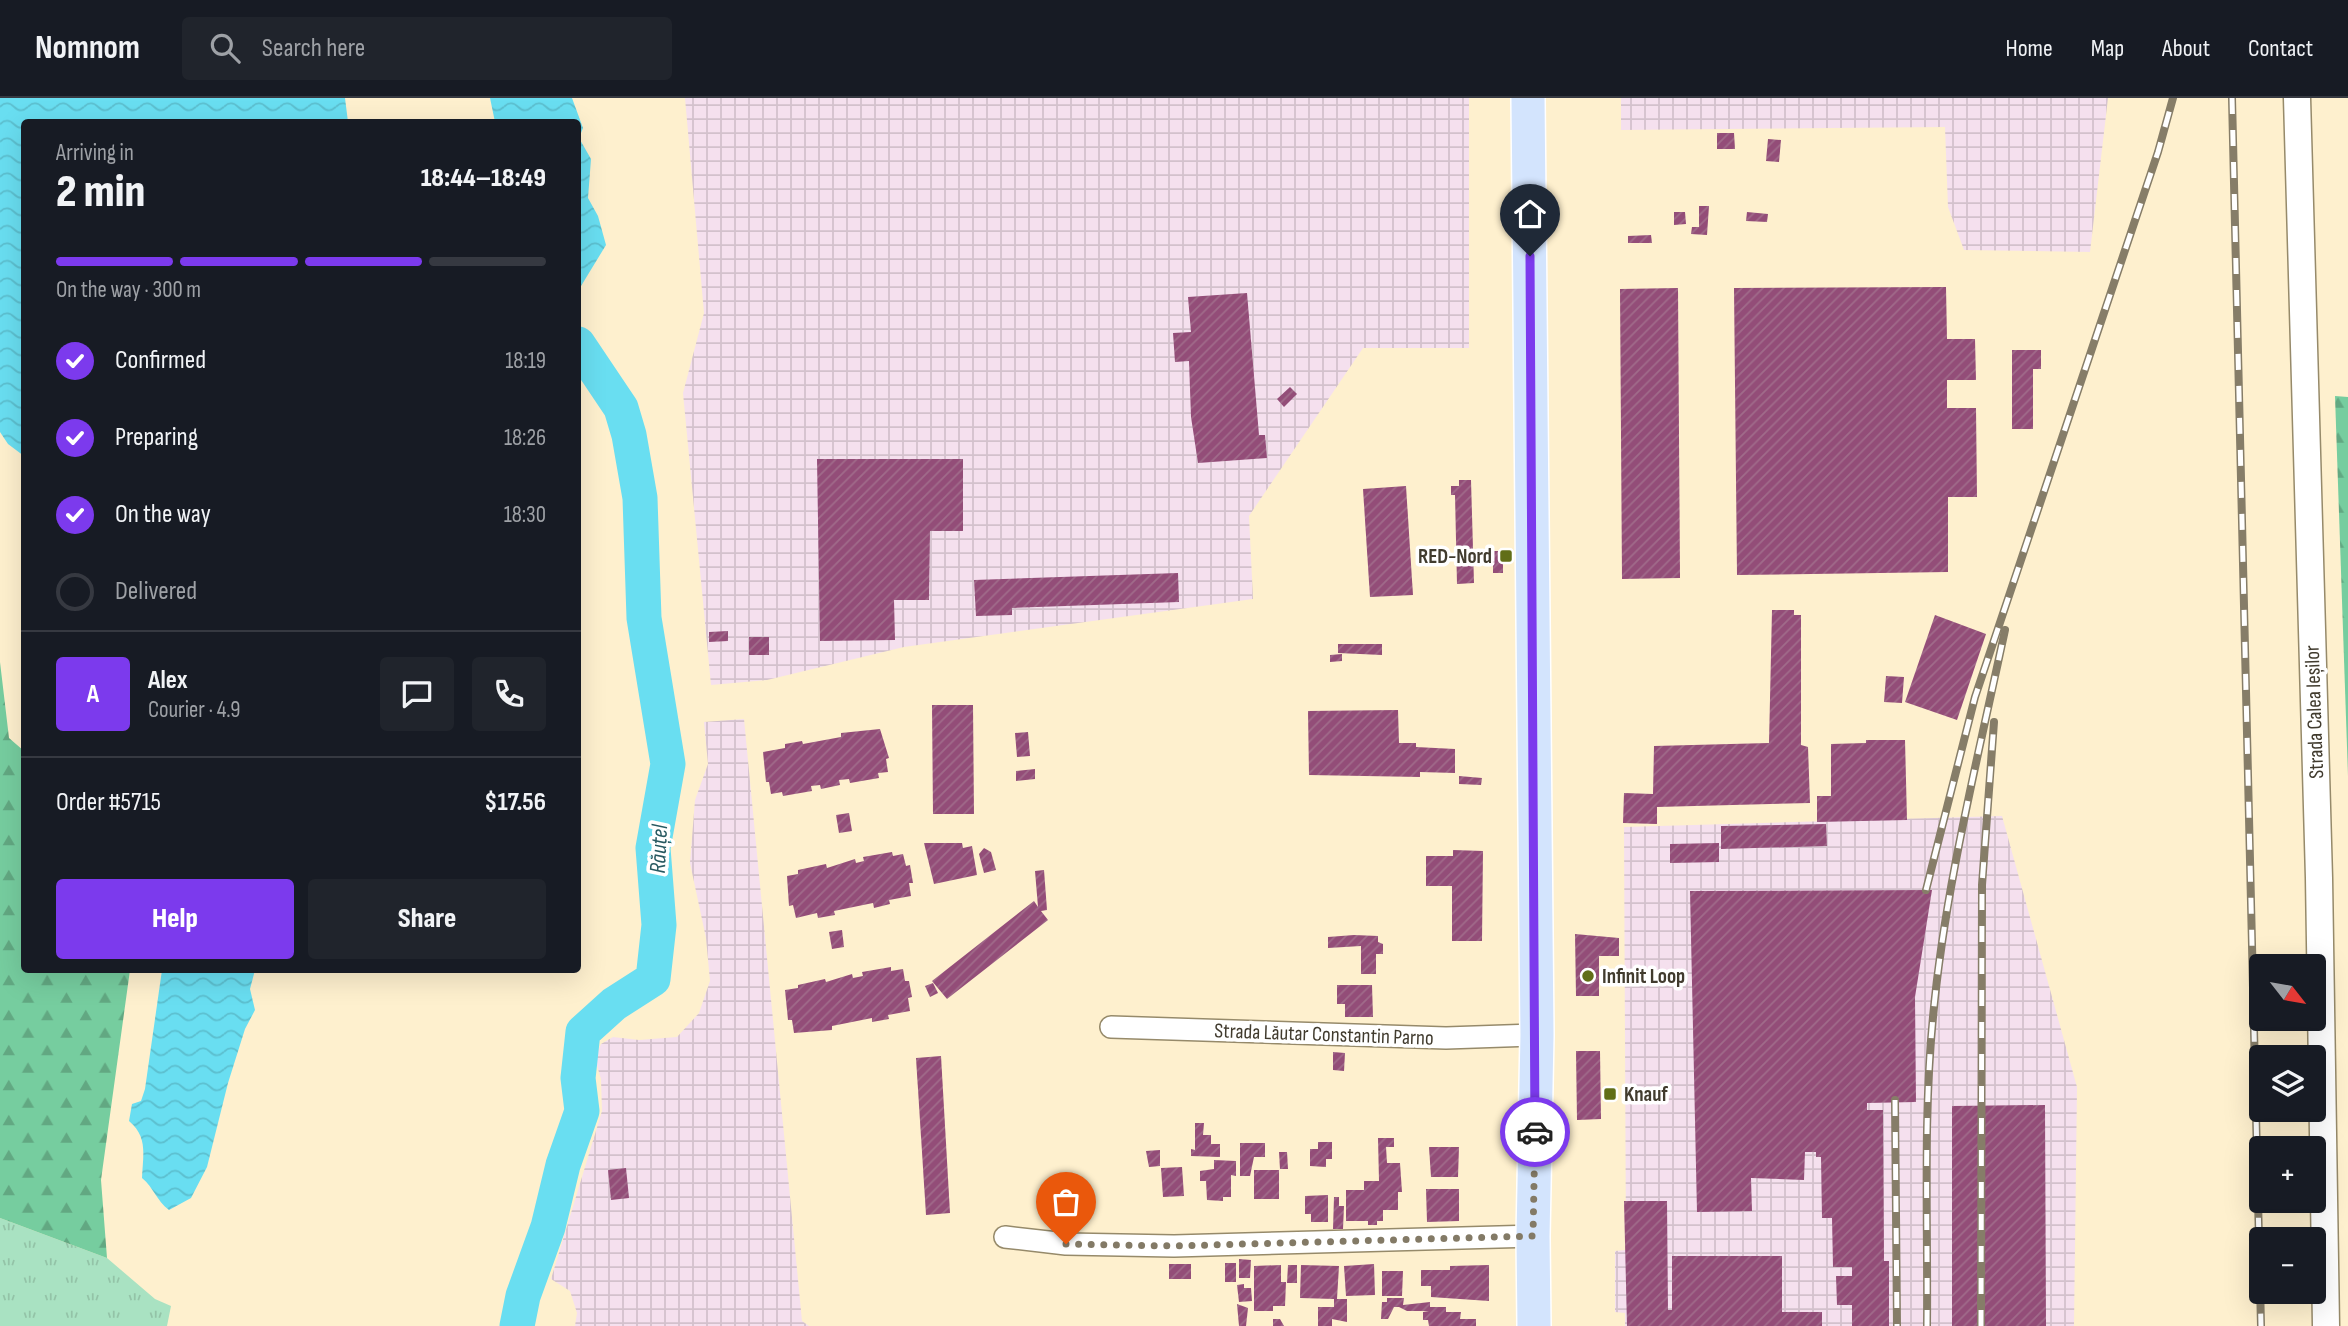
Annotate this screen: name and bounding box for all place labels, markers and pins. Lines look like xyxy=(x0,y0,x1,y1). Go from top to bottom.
pin xyxy=(1500,184,1560,256)
place label: RED-Nord xyxy=(1418,544,1492,569)
marker: RED-Nord xyxy=(1498,548,1514,564)
place label: Infinit Loop xyxy=(1602,964,1685,989)
marker: Infinit Loop xyxy=(1580,968,1596,984)
place label: Knauf xyxy=(1624,1082,1668,1107)
marker: Knauf xyxy=(1602,1086,1618,1102)
pin xyxy=(1036,1172,1096,1244)

